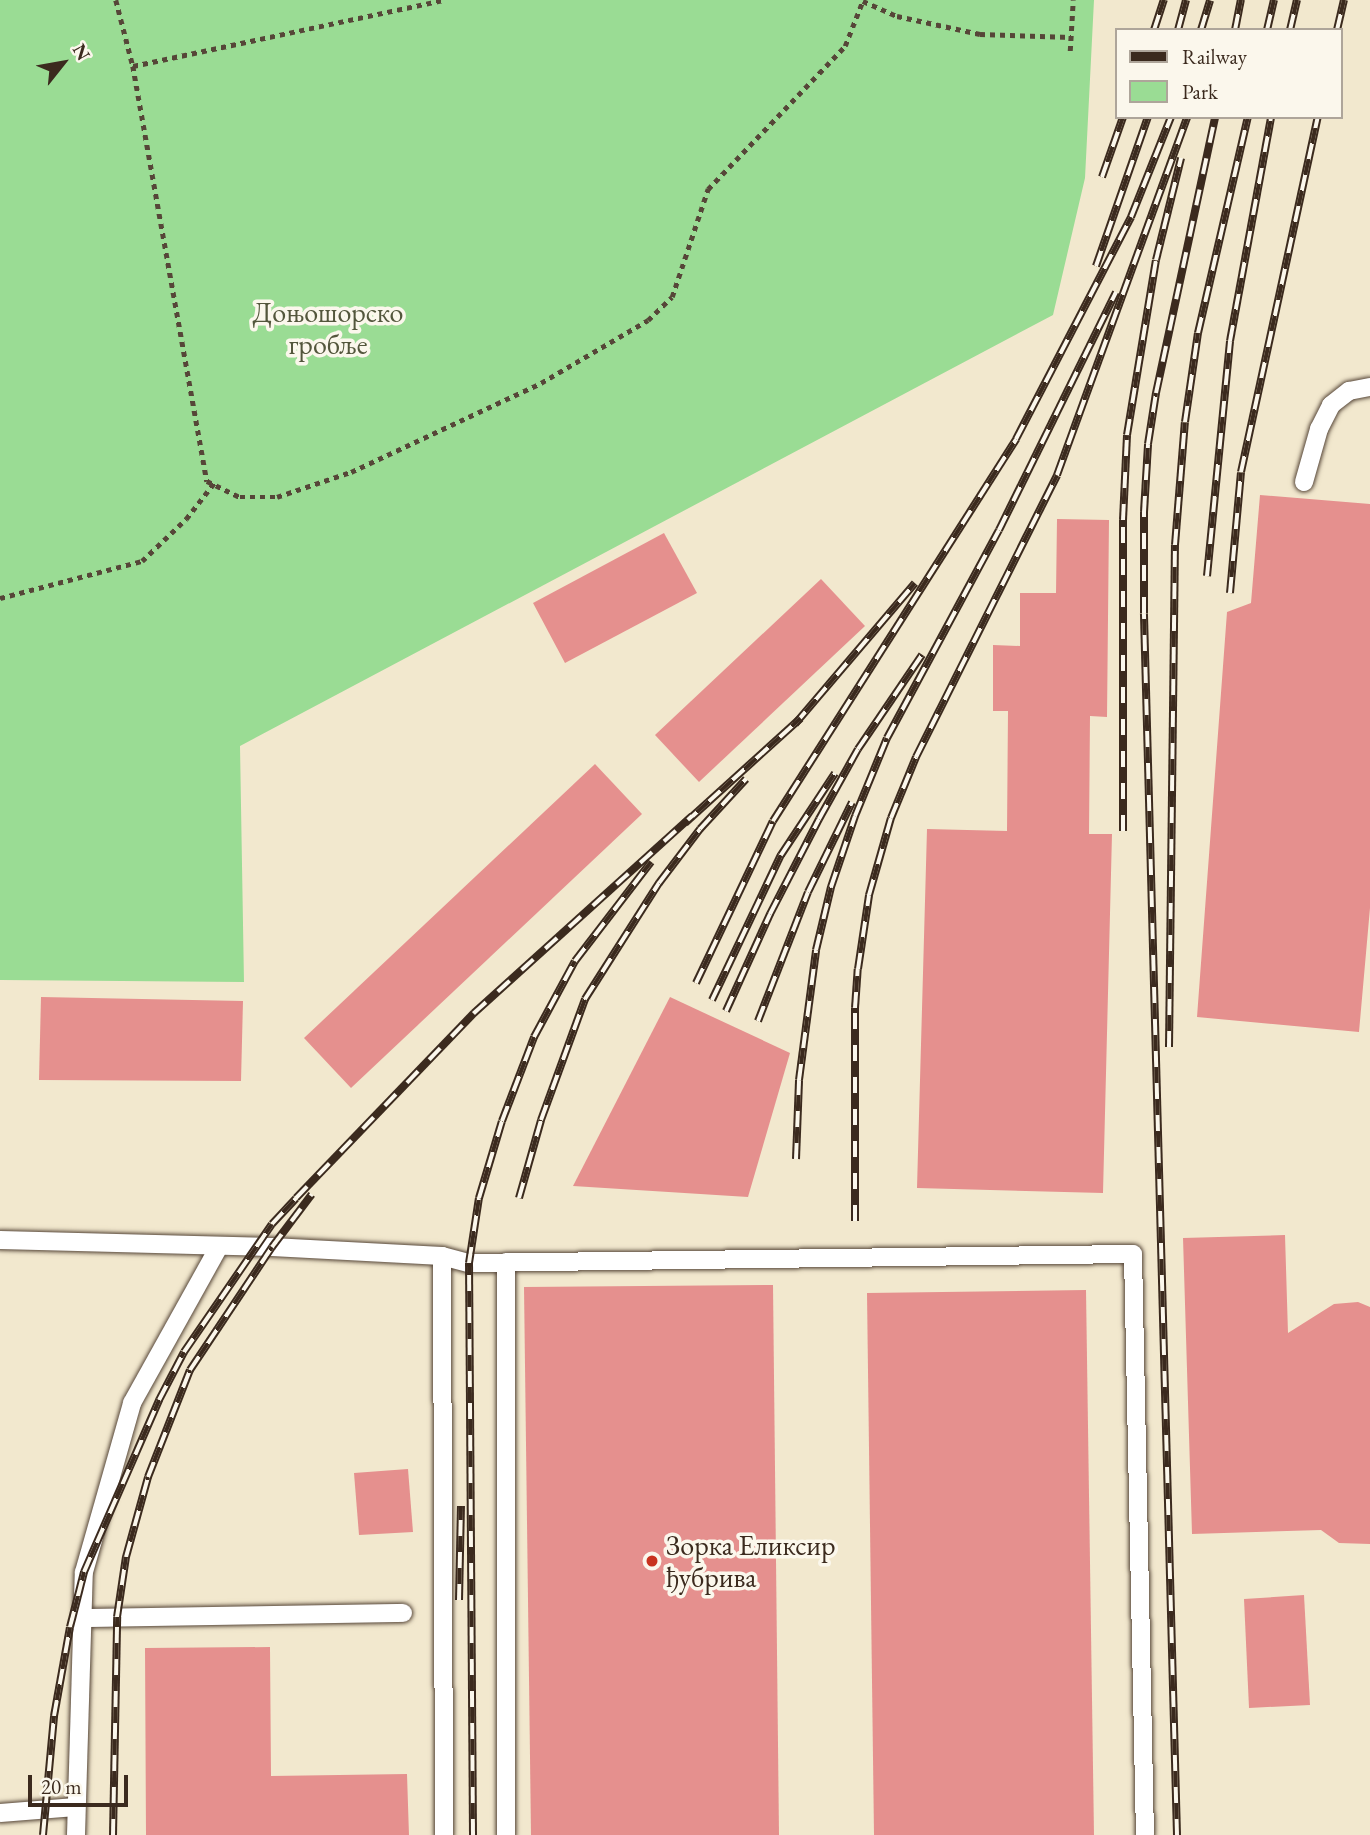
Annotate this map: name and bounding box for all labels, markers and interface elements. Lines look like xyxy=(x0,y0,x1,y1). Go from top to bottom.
north arrow xyxy=(28,28,98,98)
legend xyxy=(1114,28,1342,119)
text: N xyxy=(67,39,96,65)
text: Railway xyxy=(1182,43,1247,70)
text: Park xyxy=(1182,78,1218,105)
park label: Доњошорско гробље xyxy=(253,295,403,361)
place label: Зорка Еликсир ђубрива xyxy=(666,1528,836,1594)
marker: Зорка Еликсир ђубрива xyxy=(644,1553,660,1569)
scale bar xyxy=(32,1762,131,1806)
text: 20 m xyxy=(41,1773,82,1800)

